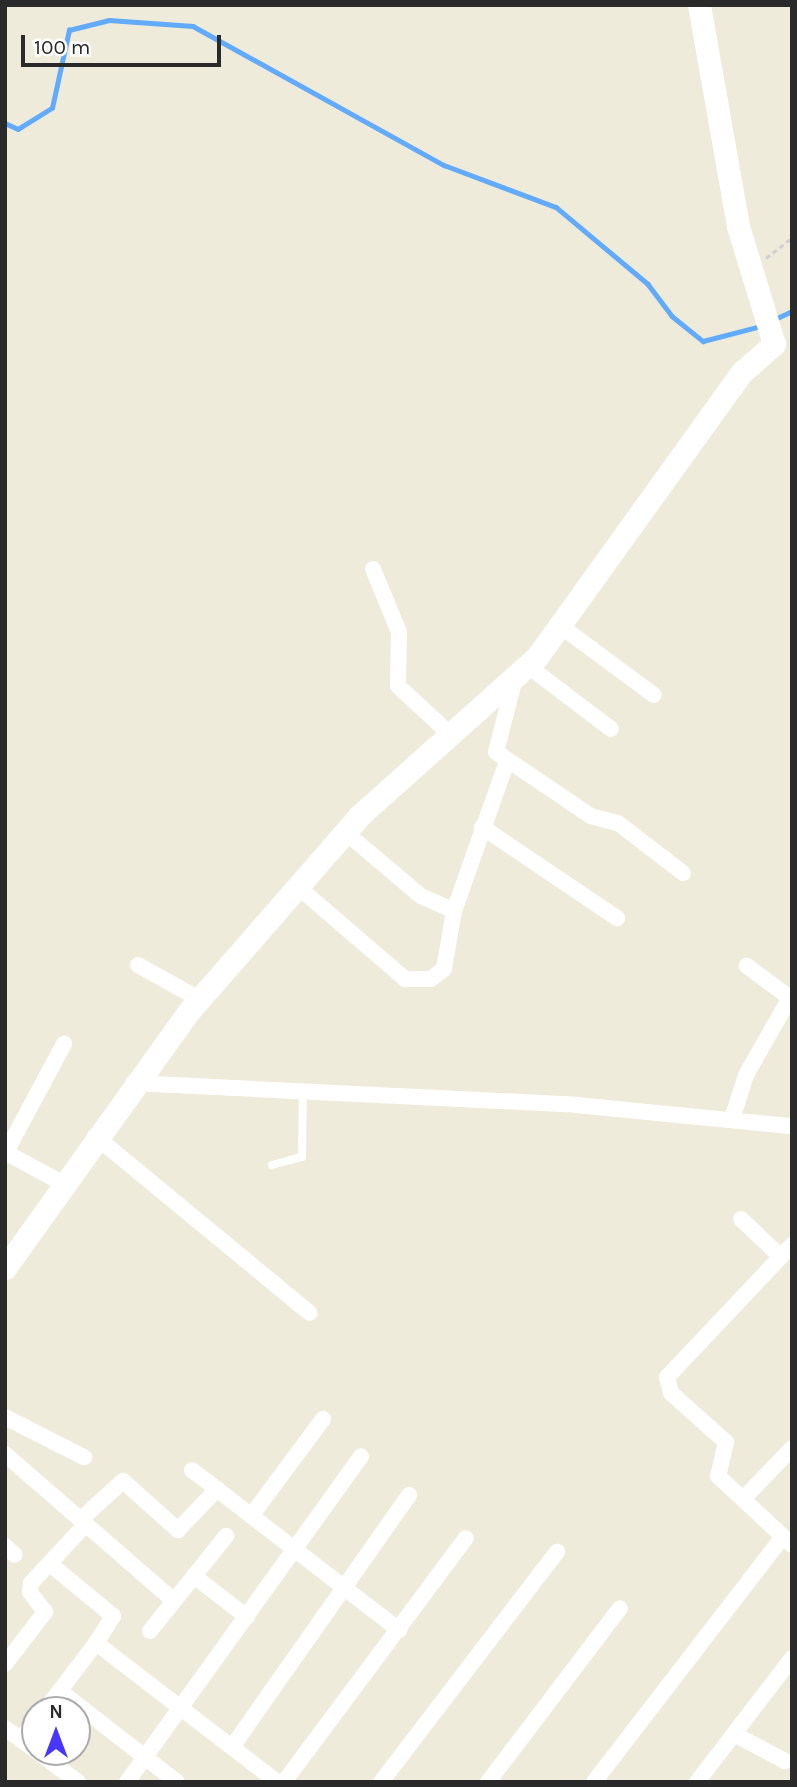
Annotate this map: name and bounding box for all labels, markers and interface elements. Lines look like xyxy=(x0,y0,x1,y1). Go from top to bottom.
scale bar xyxy=(24,21,224,65)
text: 100 m xyxy=(34,35,91,59)
north arrow xyxy=(21,1696,91,1766)
text: N xyxy=(49,1701,63,1723)

